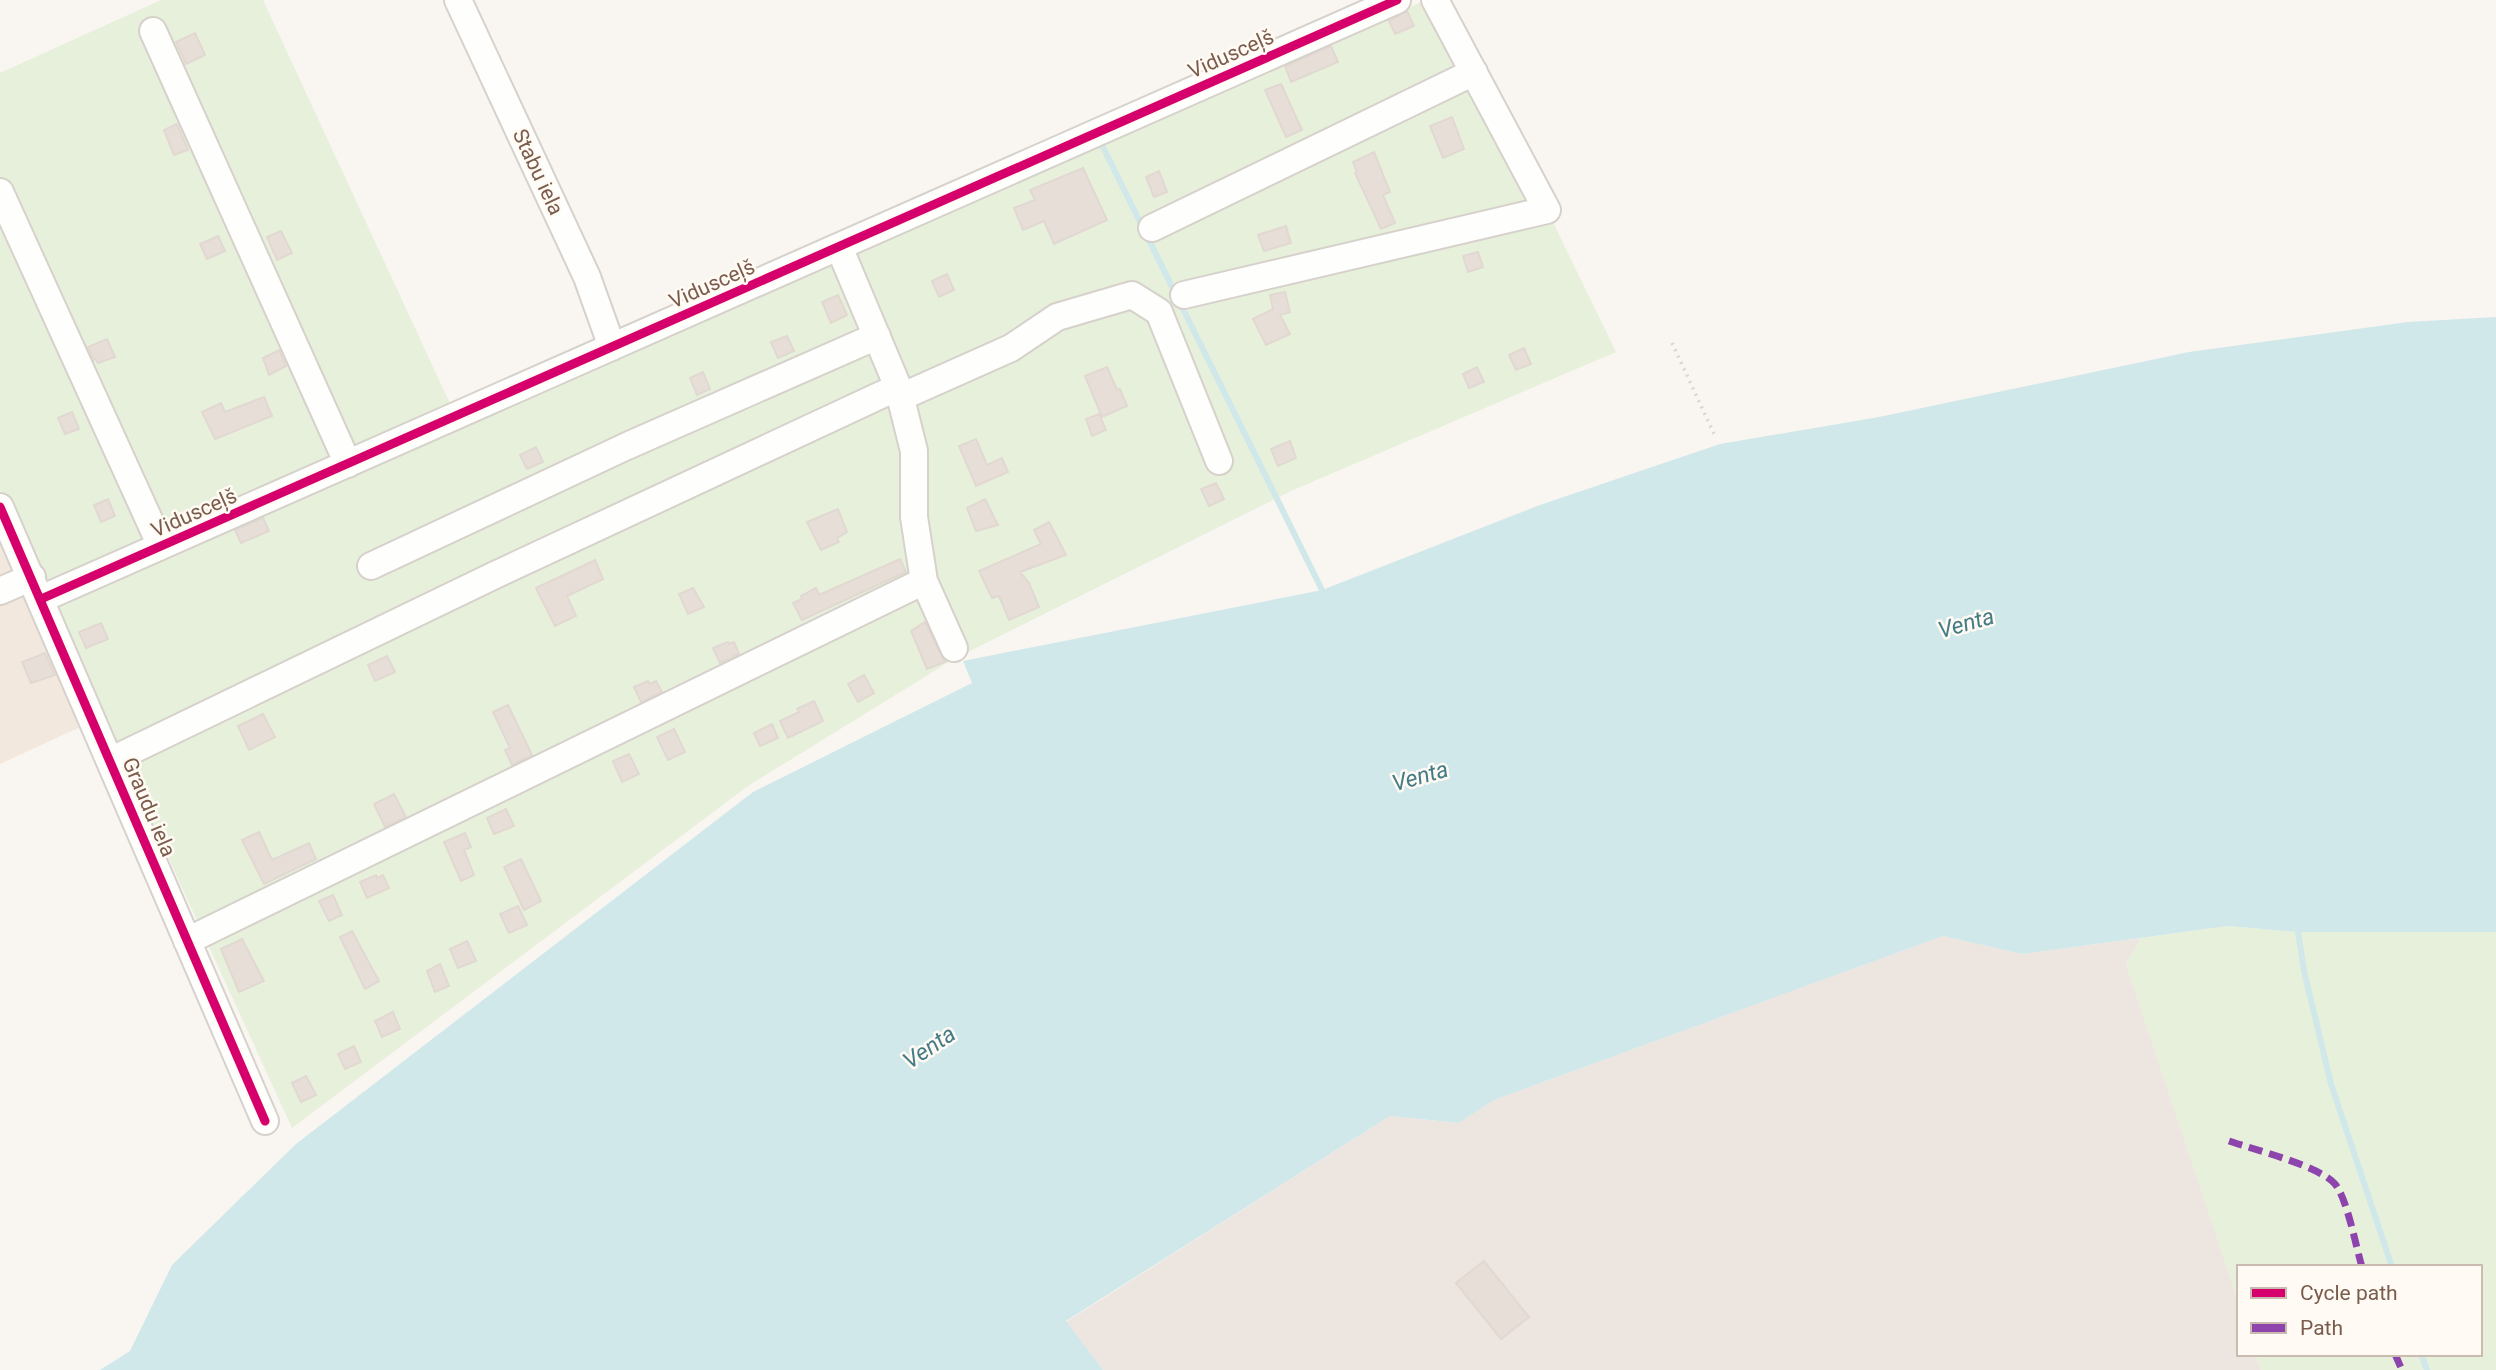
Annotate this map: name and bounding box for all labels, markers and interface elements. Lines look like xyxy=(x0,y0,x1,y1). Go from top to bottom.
street label: Vidusceļš xyxy=(1185,25,1277,83)
street label: Stabu iela xyxy=(508,125,568,219)
street label: Vidusceļš xyxy=(666,255,758,313)
street label: Vidusceļš xyxy=(148,484,240,542)
water label: Venta xyxy=(1935,603,1997,644)
street label: Graudu iela xyxy=(117,754,181,860)
water label: Venta xyxy=(1389,756,1451,797)
water label: Venta xyxy=(898,1020,961,1075)
legend xyxy=(2237,1265,2482,1356)
text: Cycle path xyxy=(2300,1281,2398,1305)
text: Path xyxy=(2300,1316,2343,1340)

